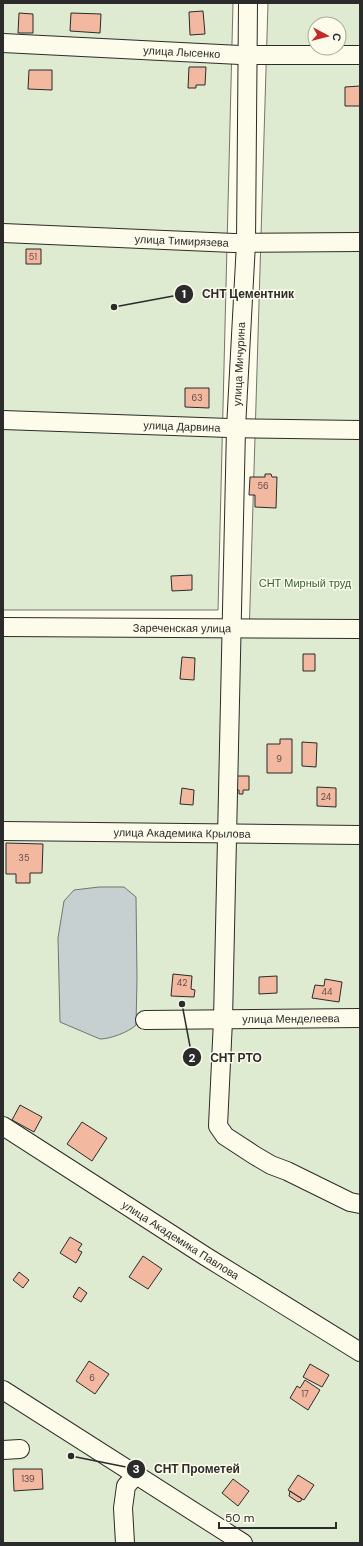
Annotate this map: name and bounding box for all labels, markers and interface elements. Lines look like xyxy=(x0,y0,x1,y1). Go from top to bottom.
north arrow xyxy=(307,16,347,56)
text: С xyxy=(329,32,344,42)
street label: улица Лысенко xyxy=(143,43,221,61)
street label: улица Тимирязева xyxy=(134,232,230,250)
house number: 51 xyxy=(29,251,37,263)
callout: СНТ Цементник xyxy=(174,282,302,306)
text: 1 xyxy=(182,286,186,302)
text: СНТ Цементник xyxy=(202,286,295,302)
street label: улица Мичурина xyxy=(230,321,248,406)
house number: 63 xyxy=(192,392,202,404)
street label: улица Дарвина xyxy=(143,418,222,435)
house number: 56 xyxy=(257,480,269,492)
park label: СНТ Мирный труд xyxy=(259,576,352,590)
street label: Зареченская улица xyxy=(133,621,232,635)
house number: 9 xyxy=(276,753,282,765)
house number: 24 xyxy=(321,791,332,803)
street label: улица Академика Крылова xyxy=(113,825,252,841)
house number: 35 xyxy=(19,852,29,864)
house number: 42 xyxy=(177,977,187,989)
house number: 44 xyxy=(322,986,333,998)
street label: улица Менделеева xyxy=(242,1011,341,1026)
callout: СНТ РТО xyxy=(182,1045,270,1069)
text: 2 xyxy=(189,1050,196,1066)
text: СНТ РТО xyxy=(210,1050,262,1066)
street label: улица Академика Павлова xyxy=(119,1197,243,1283)
house number: 6 xyxy=(89,1372,95,1384)
house number: 17 xyxy=(301,1388,309,1400)
callout: СНТ Прометей xyxy=(126,1457,248,1481)
text: 3 xyxy=(132,1461,140,1477)
text: СНТ Прометей xyxy=(154,1461,240,1477)
house number: 139 xyxy=(21,1473,35,1485)
scale bar xyxy=(219,1504,336,1530)
text: 50 m xyxy=(225,1510,254,1526)

